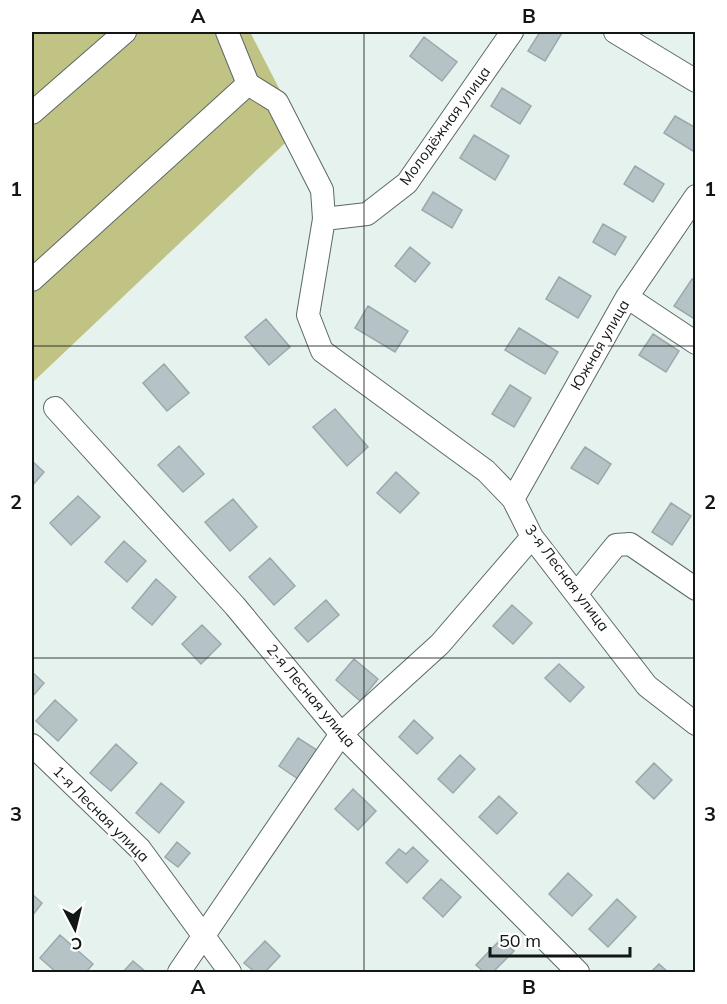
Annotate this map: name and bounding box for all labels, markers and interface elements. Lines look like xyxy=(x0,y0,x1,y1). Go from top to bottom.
text: A xyxy=(191,3,206,28)
text: B xyxy=(522,3,536,28)
street label: Молодёжная улица xyxy=(395,62,494,189)
text: 1 xyxy=(10,176,22,201)
text: 1 xyxy=(704,176,716,201)
street label: Южная улица xyxy=(566,296,633,394)
text: 2 xyxy=(10,489,22,514)
text: 2 xyxy=(704,489,716,514)
street label: 3-я Лесная улица xyxy=(521,521,614,635)
street label: 2-я Лесная улица xyxy=(263,640,360,751)
street label: 1-я Лесная улица xyxy=(49,761,154,866)
text: 3 xyxy=(10,801,22,826)
text: 3 xyxy=(704,801,716,826)
north arrow xyxy=(45,899,105,959)
scale bar xyxy=(490,920,630,958)
text: 50 m xyxy=(499,929,541,952)
text: С xyxy=(70,933,83,954)
text: A xyxy=(191,974,206,999)
text: B xyxy=(522,974,536,999)

